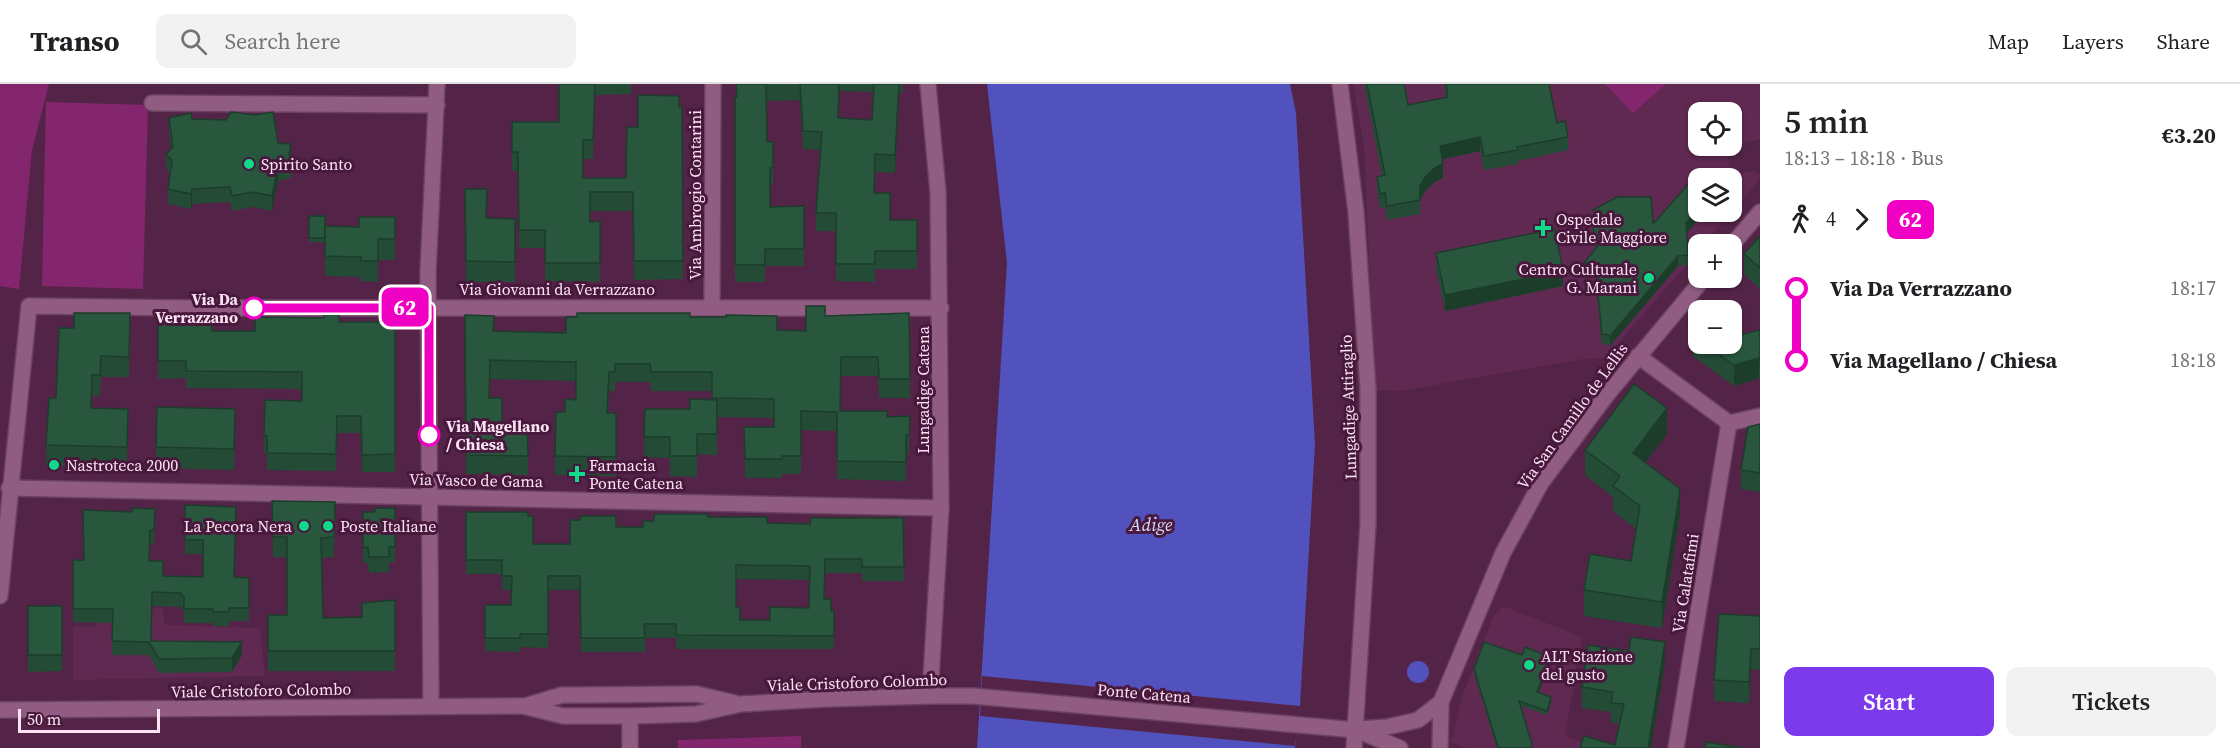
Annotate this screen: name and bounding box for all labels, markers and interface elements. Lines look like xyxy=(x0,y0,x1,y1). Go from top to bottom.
search box xyxy=(156,14,576,68)
text: Transo xyxy=(30,22,120,60)
icon: search xyxy=(177,25,210,58)
text: Search here xyxy=(225,26,341,56)
text: Map xyxy=(1988,27,2029,56)
text: Layers xyxy=(2062,27,2124,56)
text: Share xyxy=(2157,27,2210,56)
text: 5 min xyxy=(1784,99,1869,144)
map controls xyxy=(1688,102,1742,354)
button: locate xyxy=(1688,102,1742,156)
street label: Via Ambrogio Contarini xyxy=(684,110,706,280)
text: €3.20 xyxy=(2162,120,2216,150)
text: 18:13 – 18:18 · Bus xyxy=(1784,144,1943,172)
place label: Spirito Santo xyxy=(261,153,352,175)
marker: Spirito Santo xyxy=(242,157,256,171)
button: layers xyxy=(1688,168,1742,222)
icon: walk xyxy=(1784,203,1817,236)
icon: forward xyxy=(1845,203,1878,236)
text: 4 xyxy=(1826,205,1836,233)
text: 62 xyxy=(1899,205,1922,234)
place label: Ospedale Civile Maggiore xyxy=(1556,208,1667,248)
marker: Ospedale Civile Maggiore xyxy=(1534,219,1552,237)
button: + xyxy=(1688,234,1742,288)
place label: Centro Culturale G. Marani xyxy=(1519,258,1637,298)
marker: Centro Culturale G. Marani xyxy=(1642,271,1656,285)
text: Via Da Verrazzano xyxy=(1830,273,2012,303)
text: 18:17 xyxy=(2170,274,2216,302)
street label: Via Giovanni da Verrazzano xyxy=(459,278,655,300)
place label: Via Da Verrazzano xyxy=(155,288,238,328)
line badge: 62 xyxy=(378,288,432,326)
text: 62 xyxy=(394,293,416,322)
marker: Via Da Verrazzano xyxy=(243,297,265,319)
button: − xyxy=(1688,300,1742,354)
street label: Lungadige Catena xyxy=(912,325,934,454)
street label: Lungadige Attiraglio xyxy=(1334,334,1362,480)
street label: Via San Camillo de Lellis xyxy=(1511,338,1633,494)
text: Via Magellano / Chiesa xyxy=(1830,345,2057,375)
text: 18:18 xyxy=(2170,346,2216,374)
place label: Via Magellano / Chiesa xyxy=(446,415,549,455)
marker: Via Magellano / Chiesa xyxy=(418,424,440,446)
place label: Nastroteca 2000 xyxy=(66,454,178,476)
place label: Farmacia Ponte Catena xyxy=(589,454,684,494)
marker: Nastroteca 2000 xyxy=(47,458,61,472)
marker: Farmacia Ponte Catena xyxy=(570,467,584,481)
street label: Via Vasco de Gama xyxy=(409,468,544,492)
water label: Adige xyxy=(1129,512,1173,537)
place label: La Pecora Nera xyxy=(184,515,293,537)
place label: Poste Italiane xyxy=(340,515,437,537)
marker: La Pecora Nera xyxy=(297,519,311,533)
marker: Poste Italiane xyxy=(321,519,335,533)
street label: Via Calatafimi xyxy=(1666,532,1704,634)
place label: ALT Stazione del gusto xyxy=(1541,645,1633,685)
marker: ALT Stazione del gusto xyxy=(1522,658,1536,672)
button: Start xyxy=(1784,667,1994,736)
button: Tickets xyxy=(2006,667,2216,736)
street label: Viale Cristoforo Colombo xyxy=(766,668,948,696)
street label: Viale Cristoforo Colombo xyxy=(171,677,352,703)
street label: Ponte Catena xyxy=(1096,678,1193,708)
scale bar xyxy=(18,706,160,734)
text: 50 m xyxy=(27,708,61,730)

